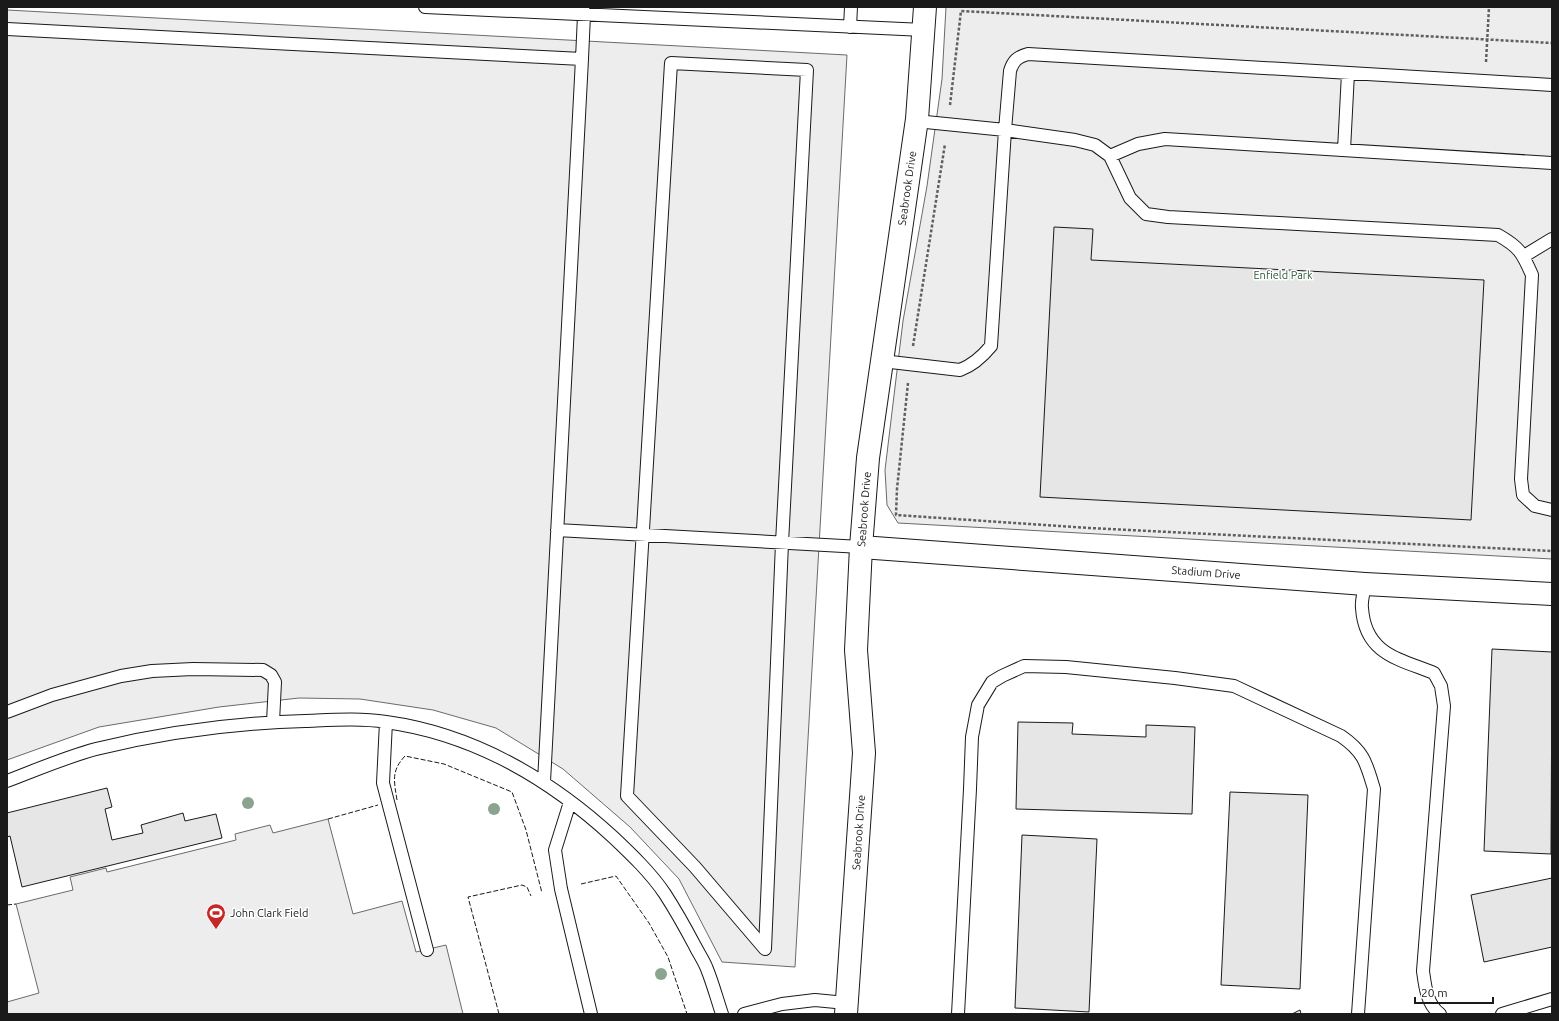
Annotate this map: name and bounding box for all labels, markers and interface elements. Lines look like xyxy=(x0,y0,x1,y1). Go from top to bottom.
street label: Seabrook Drive xyxy=(896,150,918,226)
park label: Enfield Park xyxy=(1253,269,1313,281)
street label: Seabrook Drive xyxy=(855,471,873,547)
street label: Stadium Drive xyxy=(1171,564,1241,581)
street label: Seabrook Drive xyxy=(850,795,867,870)
sports icon: John Clark Field xyxy=(205,902,227,930)
place label: John Clark Field xyxy=(230,907,308,919)
scale bar xyxy=(1415,979,1493,1005)
text: 20 m xyxy=(1421,986,1448,999)

